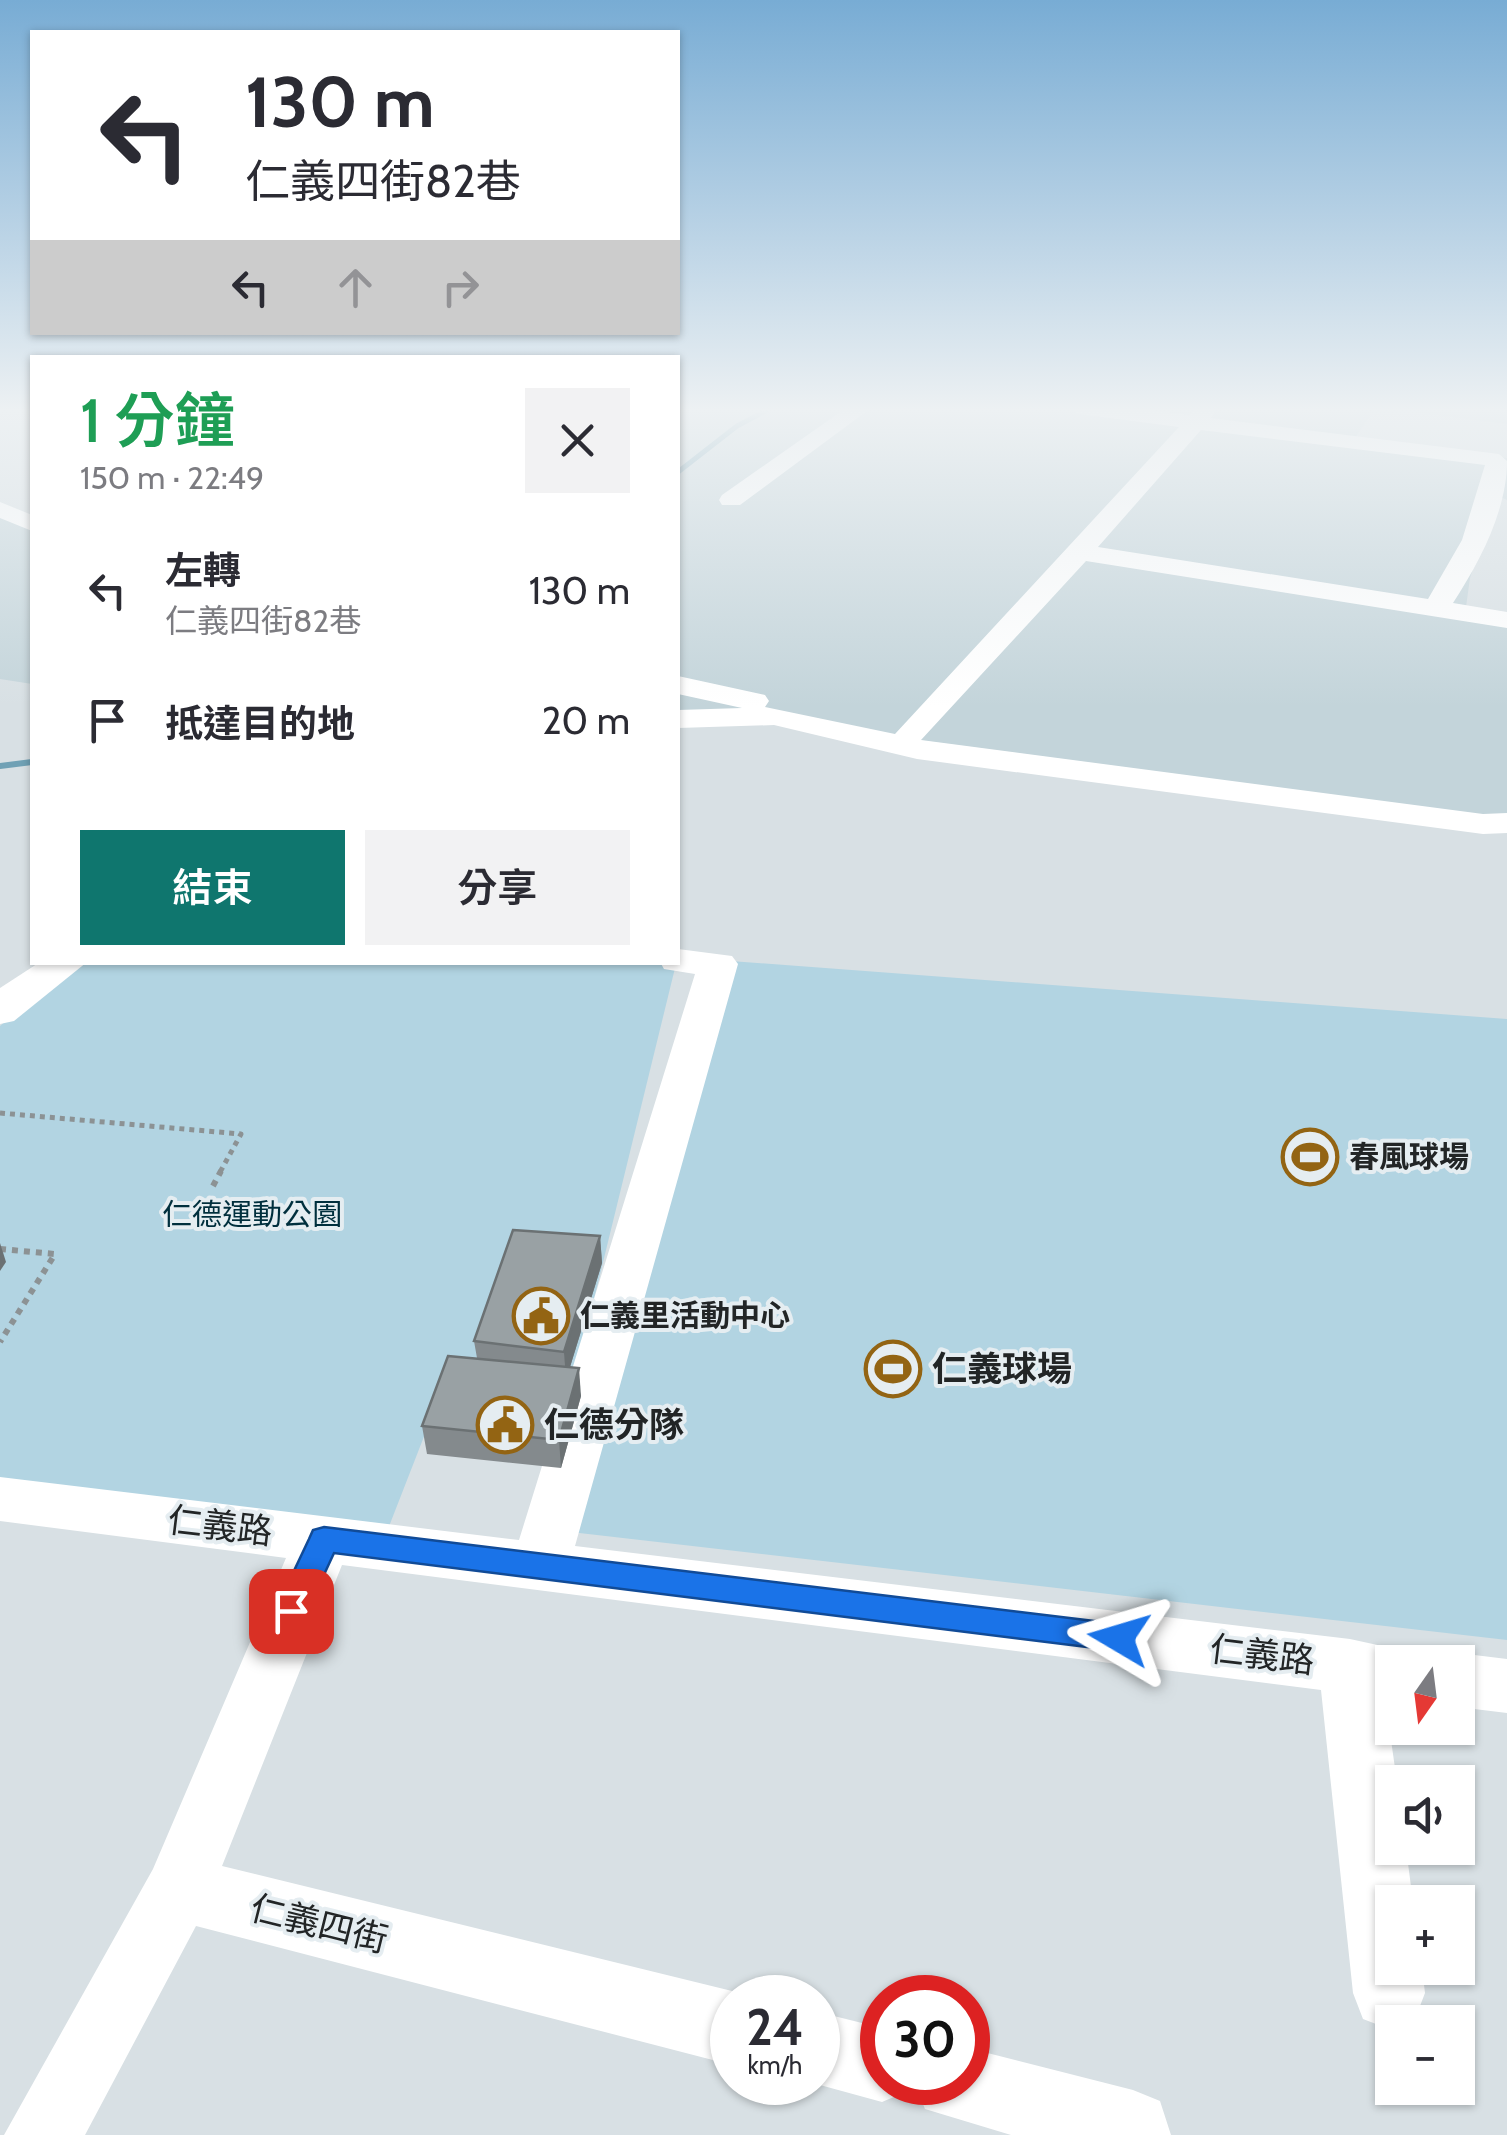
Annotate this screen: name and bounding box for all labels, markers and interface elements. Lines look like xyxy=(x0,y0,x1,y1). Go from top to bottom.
text: 130 m xyxy=(245,59,435,145)
icon: left xyxy=(80,70,210,200)
text: 仁義四街82巷 xyxy=(245,154,521,208)
icon: left xyxy=(223,260,278,315)
icon: ahead xyxy=(328,260,383,315)
icon: right xyxy=(433,260,488,315)
text: 1 分鐘 xyxy=(80,384,235,457)
button: close xyxy=(525,388,630,493)
text: 150 m · 22:49 xyxy=(80,458,264,497)
text: 左轉 xyxy=(165,547,241,594)
icon: left xyxy=(80,563,135,618)
text: 130 m xyxy=(529,567,630,614)
text: 仁義四街82巷 xyxy=(165,601,361,640)
icon: arrive xyxy=(80,693,135,748)
text: 20 m xyxy=(542,697,630,744)
text: 抵達目的地 xyxy=(165,700,355,747)
button: 結束 xyxy=(80,830,345,945)
button: 分享 xyxy=(365,830,630,945)
sports icon: 春風球場 xyxy=(1280,1127,1340,1187)
place label: 春風球場 xyxy=(1349,1138,1469,1175)
park label: 仁德運動公園 xyxy=(162,1196,342,1233)
public building icon: 仁義里活動中心 xyxy=(511,1286,571,1346)
place label: 仁義里活動中心 xyxy=(580,1297,790,1334)
sports icon: 仁義球場 xyxy=(863,1339,923,1399)
place label: 仁義球場 xyxy=(932,1347,1072,1390)
public building icon: 仁德分隊 xyxy=(475,1395,535,1455)
place label: 仁德分隊 xyxy=(544,1403,684,1446)
street label: 仁義路 xyxy=(165,1498,275,1553)
pin xyxy=(249,1569,334,1654)
icon: arrive xyxy=(264,1584,319,1639)
position arrow xyxy=(1067,1586,1171,1690)
street label: 仁義路 xyxy=(1207,1627,1317,1682)
north arrow xyxy=(1375,1645,1475,1745)
map controls xyxy=(1375,1645,1475,2105)
button: sound xyxy=(1375,1765,1475,1865)
button: + xyxy=(1375,1885,1475,1985)
street label: 仁義四街 xyxy=(246,1886,392,1961)
speed limit sign: 30 xyxy=(860,1975,990,2105)
text: 24 xyxy=(746,1997,804,2058)
button: − xyxy=(1375,2005,1475,2105)
text: km/h xyxy=(748,2050,802,2080)

